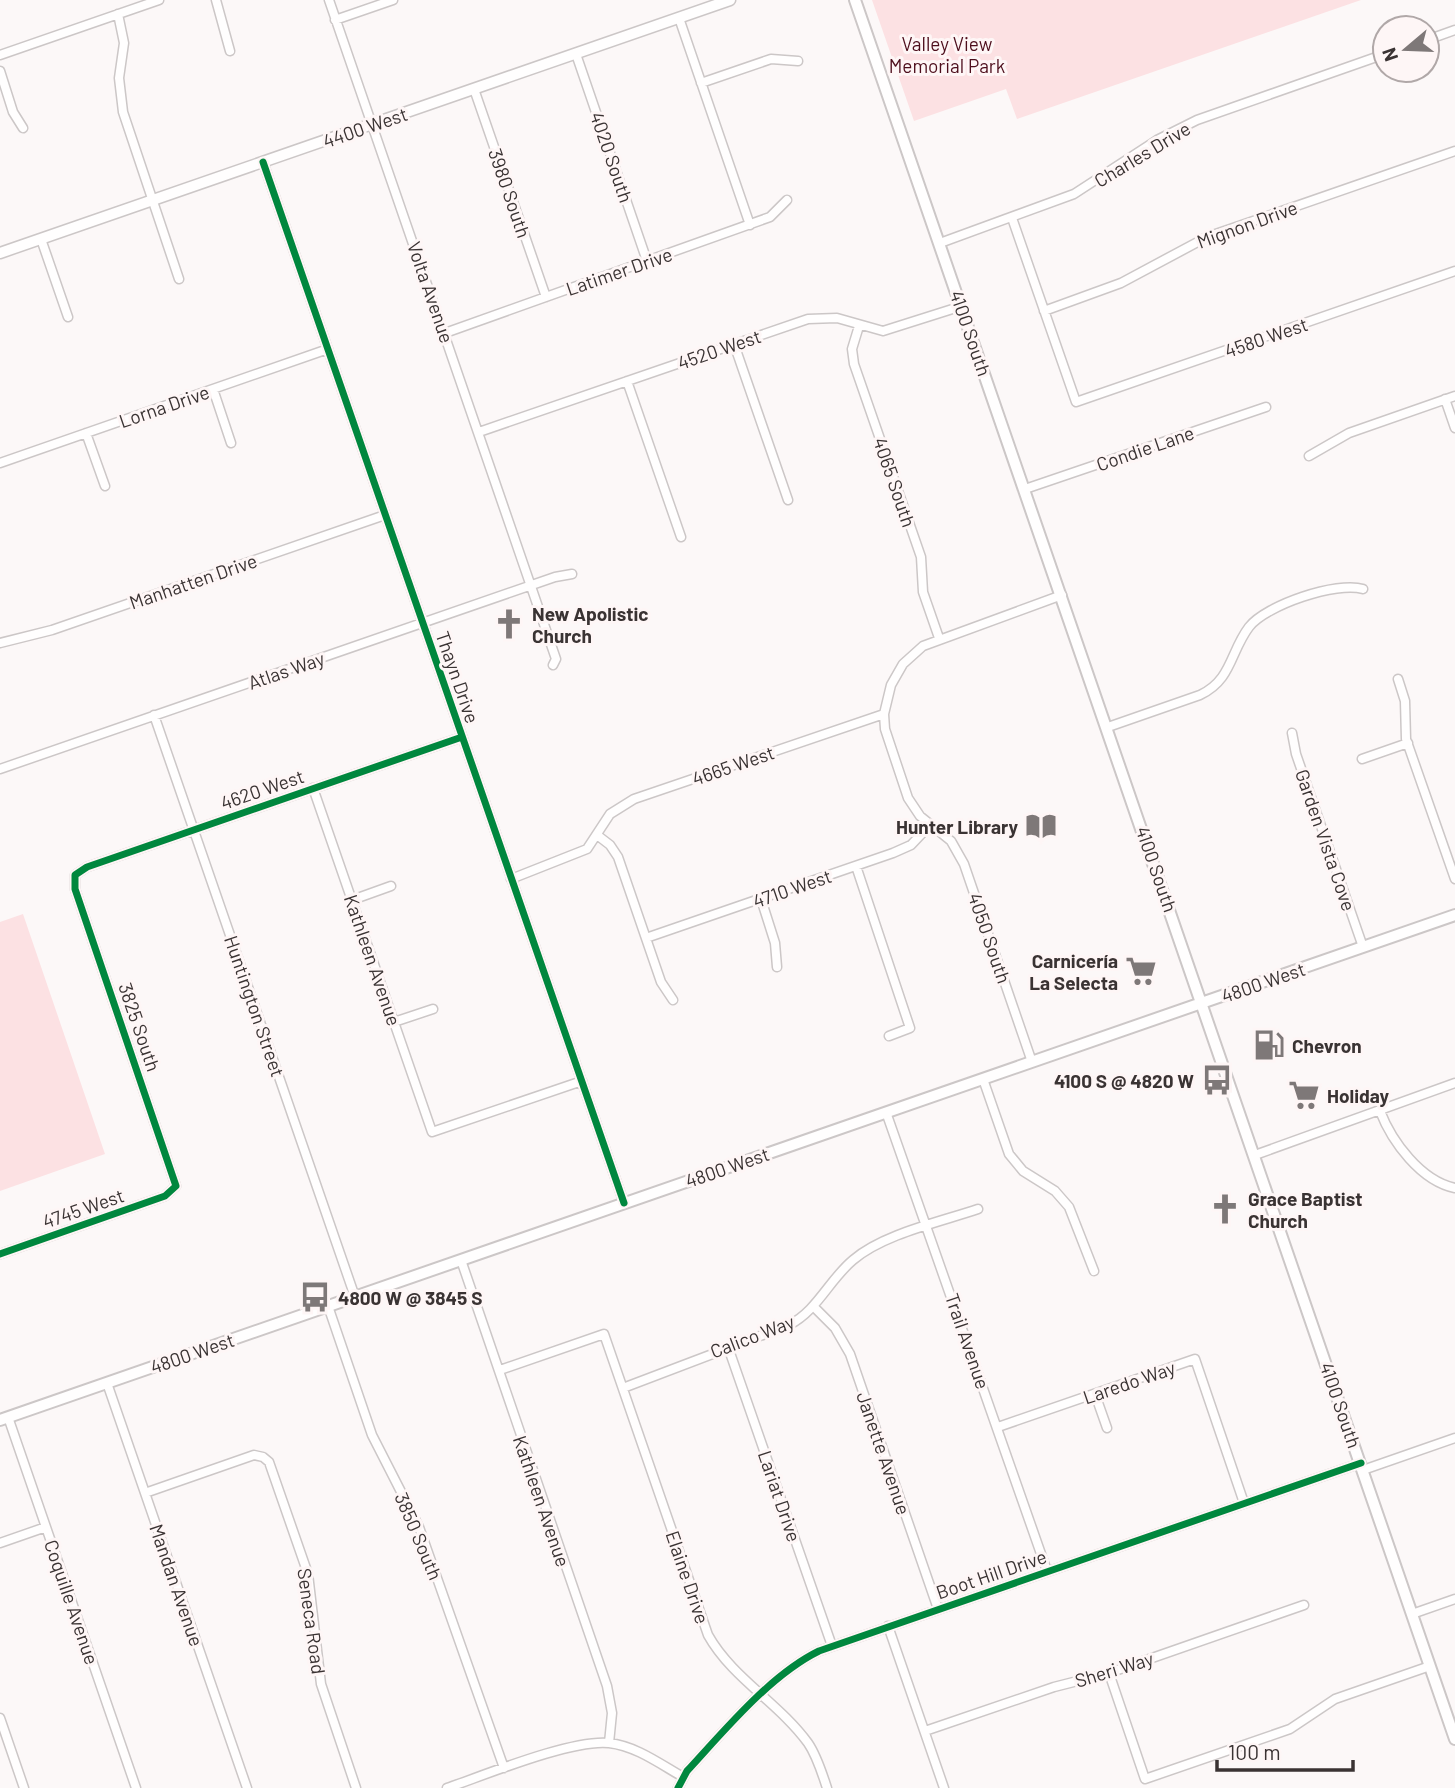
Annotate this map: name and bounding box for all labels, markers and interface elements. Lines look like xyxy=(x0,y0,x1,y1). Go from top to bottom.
north arrow xyxy=(1371,14,1441,84)
park label: Valley View Memorial Park xyxy=(889,32,1005,77)
text: N xyxy=(1377,45,1402,64)
street label: 4400 West xyxy=(320,102,410,152)
street label: 4020 South xyxy=(586,108,638,206)
street label: Charles Drive xyxy=(1090,116,1194,192)
street label: 3980 South xyxy=(484,145,536,241)
street label: Mignon Drive xyxy=(1194,195,1300,253)
street label: Volta Avenue xyxy=(403,238,459,346)
street label: Latimer Drive xyxy=(563,242,675,300)
street label: 4100 South xyxy=(946,287,996,379)
street label: 4580 West xyxy=(1221,312,1311,362)
street label: 4520 West xyxy=(674,324,764,374)
street label: Lorna Drive xyxy=(116,380,212,432)
street label: Condie Lane xyxy=(1093,421,1197,475)
street label: 4065 South xyxy=(869,434,921,530)
street label: Manhatten Drive xyxy=(126,548,260,614)
place label: New Apolistic Church xyxy=(532,602,649,647)
church icon: New Apolistic Church xyxy=(492,607,526,641)
street label: Thayn Drive xyxy=(432,628,484,726)
street label: Atlas Way xyxy=(245,646,327,694)
street label: 4665 West xyxy=(689,740,777,790)
street label: 4620 West xyxy=(217,764,307,814)
street label: Garden Vista Cove xyxy=(1291,766,1361,914)
library icon: Hunter Library xyxy=(1024,809,1058,843)
place label: Hunter Library xyxy=(896,815,1018,838)
street label: 4100 South xyxy=(1132,823,1182,915)
street label: 4710 West xyxy=(750,864,834,912)
street label: 4050 South xyxy=(964,890,1016,986)
street label: Kathleen Avenue xyxy=(340,891,406,1029)
street label: Huntington Street xyxy=(220,932,290,1080)
place label: Carnicería La Selecta xyxy=(1029,949,1118,994)
supermarket icon: Carnicería La Selecta xyxy=(1124,954,1158,988)
street label: 4800 West xyxy=(1218,957,1308,1007)
street label: 3825 South xyxy=(114,980,166,1074)
fuel station icon: Chevron xyxy=(1252,1028,1286,1062)
place label: Chevron xyxy=(1292,1034,1362,1057)
bus stop icon: 4100 S @ 4820 W xyxy=(1200,1063,1234,1097)
place label: 4100 S @ 4820 W xyxy=(1054,1069,1194,1092)
supermarket icon: Holiday xyxy=(1287,1078,1321,1112)
place label: Holiday xyxy=(1327,1084,1390,1107)
street label: 4800 West xyxy=(682,1142,772,1192)
street label: 4745 West xyxy=(39,1183,127,1233)
place label: Grace Baptist Church xyxy=(1248,1187,1362,1232)
church icon: Grace Baptist Church xyxy=(1208,1192,1242,1226)
bus stop icon: 4800 W @ 3845 S xyxy=(298,1280,332,1314)
place label: 4800 W @ 3845 S xyxy=(338,1286,482,1309)
street label: Trail Avenue xyxy=(941,1290,995,1392)
street label: Calico Way xyxy=(707,1309,798,1363)
street label: 4800 West xyxy=(147,1328,237,1378)
street label: Laredo Way xyxy=(1080,1355,1178,1409)
street label: 4100 South xyxy=(1316,1359,1366,1451)
street label: Janette Avenue xyxy=(852,1388,916,1518)
street label: Kathleen Avenue xyxy=(509,1432,575,1570)
street label: Lariat Drive xyxy=(754,1447,806,1545)
street label: 3850 South xyxy=(390,1489,448,1583)
street label: Mandan Avenue xyxy=(145,1521,209,1649)
street label: Elaine Drive xyxy=(661,1527,715,1627)
street label: Coquille Avenue xyxy=(40,1537,104,1667)
street label: Boot Hill Drive xyxy=(933,1544,1049,1604)
street label: Seneca Road xyxy=(293,1566,331,1676)
street label: Sheri Way xyxy=(1072,1646,1156,1692)
scale bar xyxy=(1217,1728,1354,1772)
text: 100 m xyxy=(1228,1739,1281,1764)

